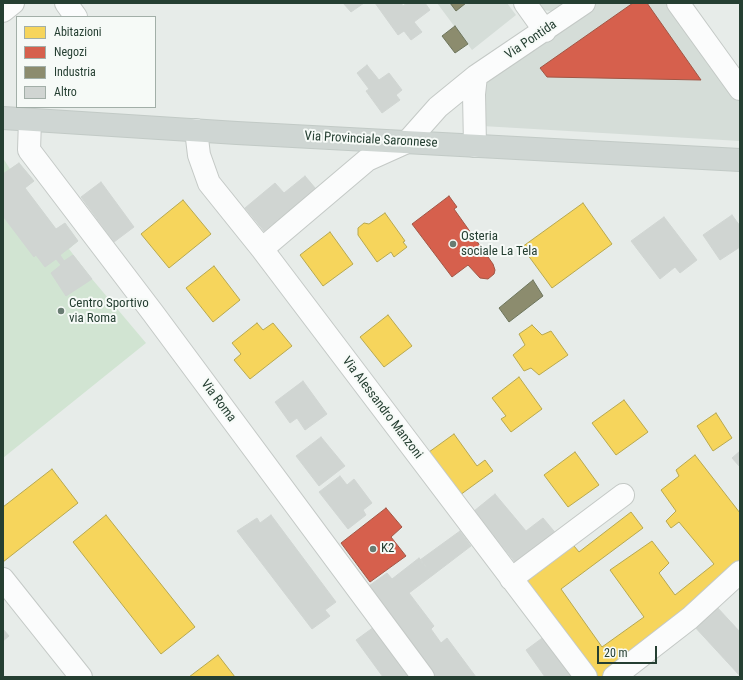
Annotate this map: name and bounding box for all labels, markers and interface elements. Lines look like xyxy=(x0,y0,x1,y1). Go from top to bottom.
legend xyxy=(16,16,156,108)
street label: Via Pontida xyxy=(502,17,560,63)
text: Abitazioni xyxy=(54,25,102,39)
text: Negozi xyxy=(54,45,87,59)
text: Industria xyxy=(54,65,96,79)
text: Altro xyxy=(54,85,77,99)
street label: Via Provinciale Saronnese xyxy=(304,129,438,151)
place label: Osteria sociale La Tela xyxy=(461,229,538,260)
marker: Osteria sociale La Tela xyxy=(448,239,458,249)
place label: Centro Sportivo via Roma xyxy=(69,296,149,327)
marker: Centro Sportivo via Roma xyxy=(56,306,66,316)
street label: Via Alessandro Manzoni xyxy=(338,354,426,462)
street label: Via Roma xyxy=(197,377,239,425)
place label: K2 xyxy=(381,541,395,557)
marker: K2 xyxy=(368,544,378,554)
scale bar xyxy=(599,638,659,664)
text: 20 m xyxy=(604,646,628,660)

